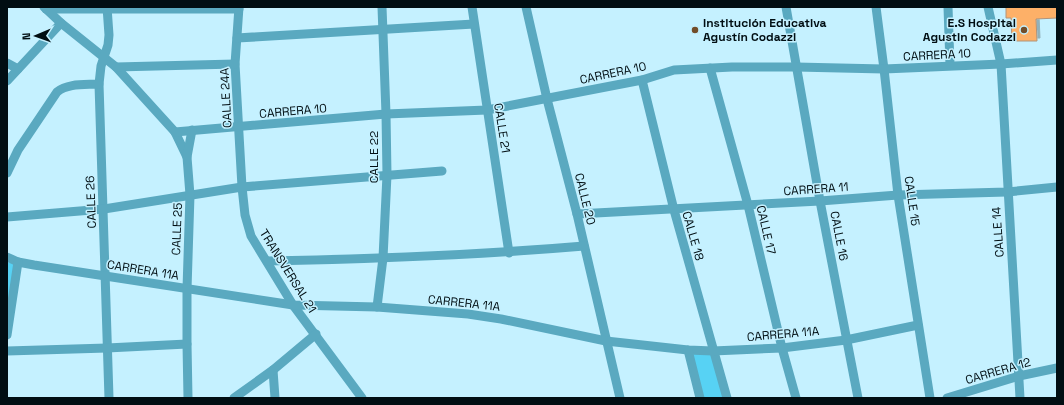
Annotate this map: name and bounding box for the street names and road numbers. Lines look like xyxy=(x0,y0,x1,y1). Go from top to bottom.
street label: CARRERA 10 xyxy=(903,45,971,65)
street label: CARRERA 10 xyxy=(578,58,648,88)
street label: CALLE 24A xyxy=(216,67,236,128)
street label: CARRERA 10 xyxy=(259,100,327,122)
street label: CALLE 21 xyxy=(490,102,514,154)
street label: CALLE 22 xyxy=(366,131,382,183)
street label: CALLE 20 xyxy=(571,171,599,227)
street label: CALLE 26 xyxy=(82,175,100,229)
street label: CALLE 15 xyxy=(901,175,923,227)
street label: CARRERA 11 xyxy=(783,179,849,199)
street label: CALLE 25 xyxy=(168,202,186,256)
street label: CALLE 17 xyxy=(753,204,779,256)
street label: CALLE 14 xyxy=(988,206,1008,258)
street label: CALLE 18 xyxy=(678,209,708,263)
street label: CALLE 16 xyxy=(826,210,852,262)
street label: TRANSVERSAL 21 xyxy=(256,226,320,316)
street label: CARRERA 11A xyxy=(106,256,181,284)
street label: CARRERA 11A xyxy=(427,291,501,315)
street label: CARRERA 11A xyxy=(746,323,820,345)
street label: CARRERA 12 xyxy=(963,354,1033,388)

